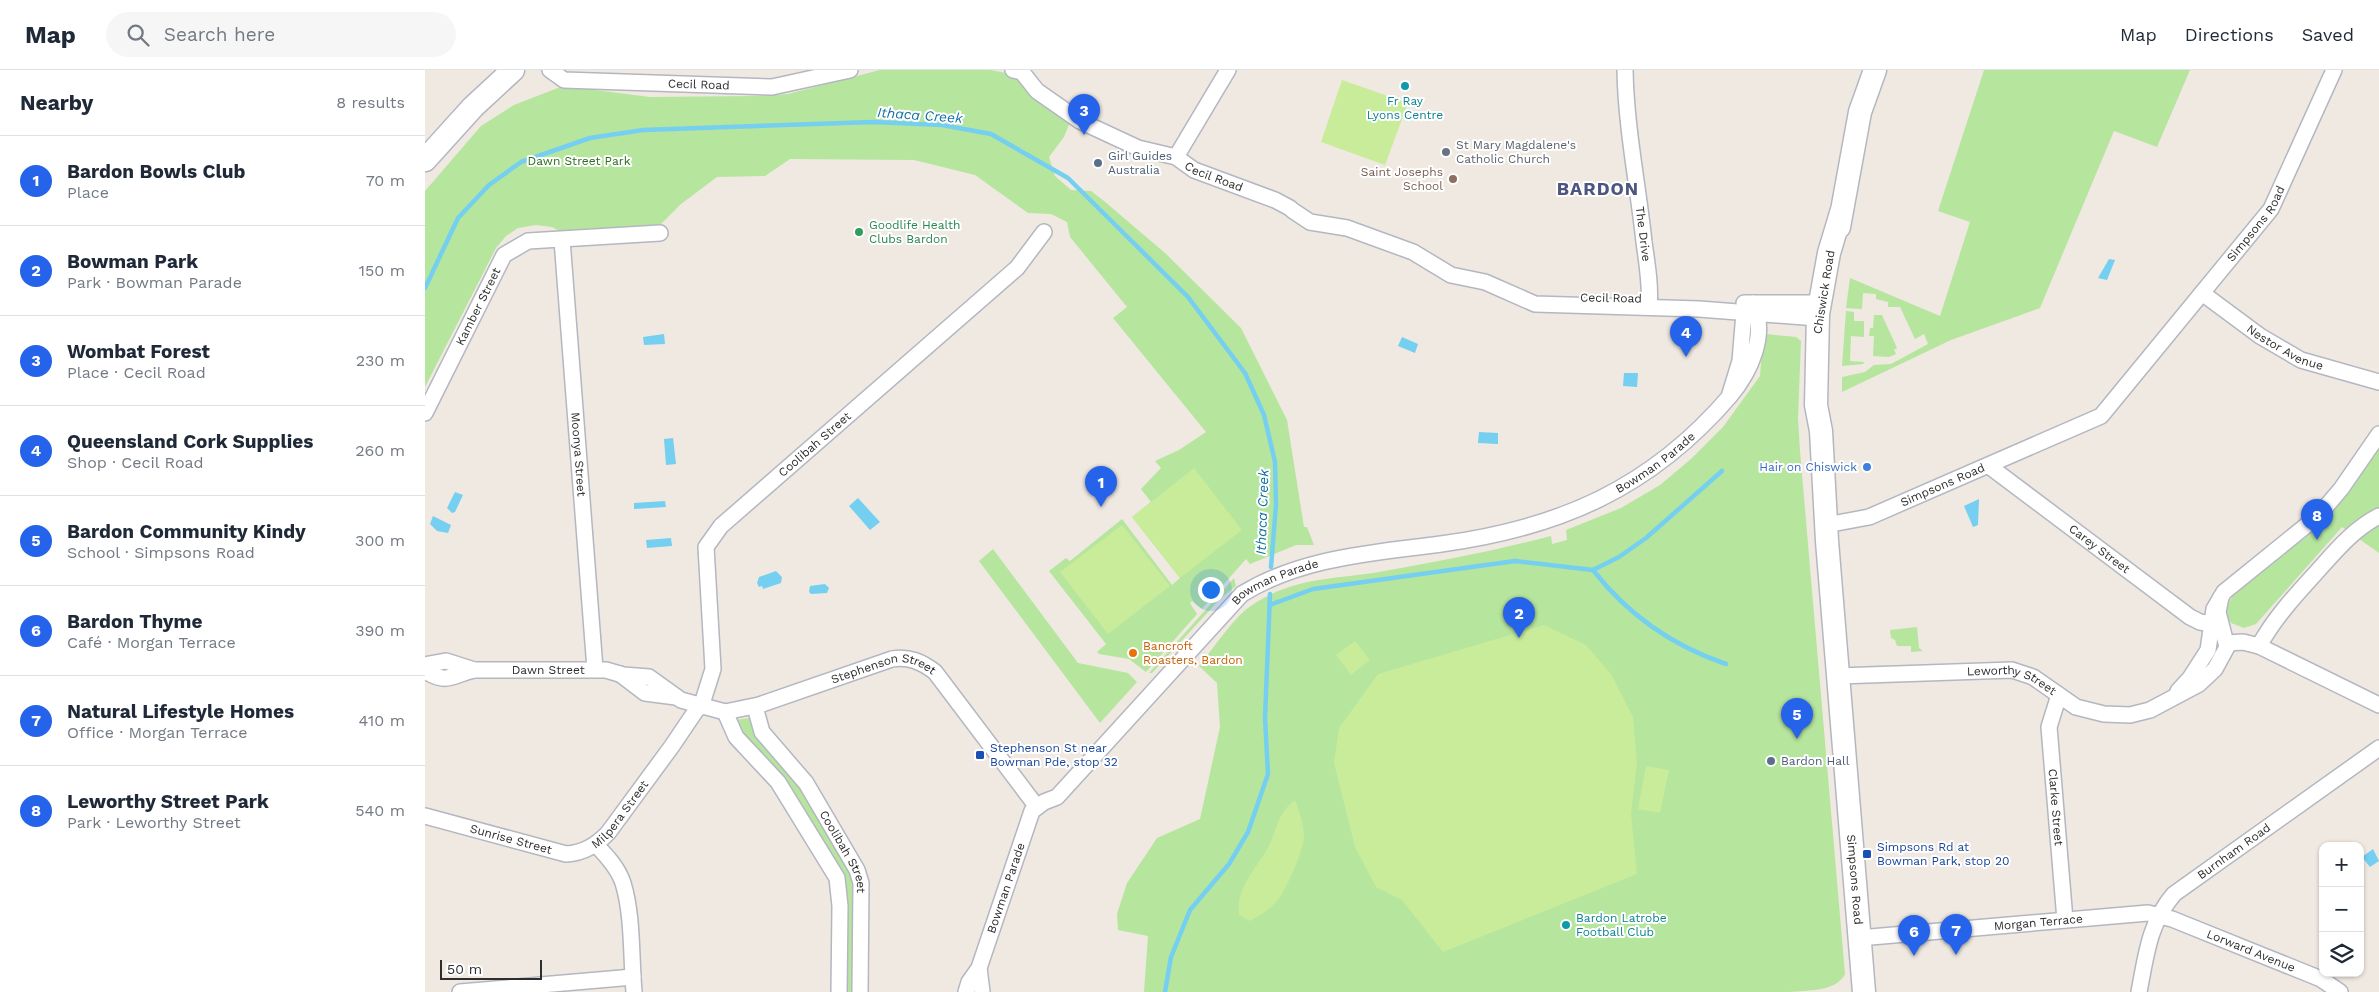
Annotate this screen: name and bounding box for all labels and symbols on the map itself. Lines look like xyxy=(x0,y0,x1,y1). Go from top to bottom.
street label: Cecil Road xyxy=(668,76,730,93)
marker: Fr Ray Lyons Centre xyxy=(1399,80,1411,92)
pin: 3 xyxy=(1068,94,1100,135)
place label: Fr Ray Lyons Centre xyxy=(1367,94,1443,122)
water label: Ithaca Creek xyxy=(877,104,964,126)
place label: St Mary Magdalene's Catholic Church xyxy=(1456,138,1576,166)
marker: St Mary Magdalene's Catholic Church xyxy=(1440,146,1452,158)
place label: Girl Guides Australia xyxy=(1108,149,1172,177)
park label: Dawn Street Park xyxy=(528,154,631,168)
marker: Girl Guides Australia xyxy=(1092,157,1104,169)
street label: Cecil Road xyxy=(1182,158,1245,195)
place label: Saint Josephs School xyxy=(1361,165,1443,193)
marker: Saint Josephs School xyxy=(1447,173,1459,185)
district label: BARDON xyxy=(1557,178,1639,199)
street label: Simpsons Road xyxy=(2224,184,2288,264)
street label: The Drive xyxy=(1633,206,1654,262)
place label: Goodlife Health Clubs Bardon xyxy=(869,218,960,246)
marker: Goodlife Health Clubs Bardon xyxy=(853,226,865,238)
street label: Chiswick Road xyxy=(1810,249,1838,335)
street label: Kamber Street xyxy=(453,265,504,348)
street label: Cecil Road xyxy=(1580,290,1642,306)
pin: 4 xyxy=(1670,316,1702,357)
street label: Nestor Avenue xyxy=(2244,322,2325,373)
street label: Coolibah Street xyxy=(775,409,854,480)
street label: Moonya Street xyxy=(568,412,589,497)
street label: Bowman Parade xyxy=(1613,429,1698,496)
place label: Hair on Chiswick xyxy=(1759,460,1857,474)
street label: Simpsons Road xyxy=(1898,460,1987,509)
marker: Hair on Chiswick xyxy=(1861,461,1873,473)
pin: 1 xyxy=(1085,466,1117,507)
water label: Ithaca Creek xyxy=(1253,469,1272,555)
pin: 8 xyxy=(2301,499,2333,540)
street label: Carey Street xyxy=(2066,521,2133,576)
street label: Bowman Parade xyxy=(1229,556,1320,608)
your location xyxy=(1198,577,1224,603)
pin: 2 xyxy=(1503,597,1535,638)
place label: Bancroft Roasters, Bardon xyxy=(1143,639,1243,667)
marker: Bancroft Roasters, Bardon xyxy=(1127,647,1139,659)
street label: Stephenson Street xyxy=(829,651,939,687)
street label: Dawn Street xyxy=(512,663,585,677)
street label: Leworthy Street xyxy=(1967,663,2059,698)
pin: 5 xyxy=(1781,698,1813,739)
place label: Stephenson St near Bowman Pde, stop 32 xyxy=(990,741,1118,769)
marker: Stephenson St near Bowman Pde, stop 32 xyxy=(974,749,986,761)
place label: Bardon Hall xyxy=(1781,754,1850,768)
marker: Bardon Hall xyxy=(1765,755,1777,767)
street label: Clarke Street xyxy=(2045,768,2066,846)
street label: Milpera Street xyxy=(589,778,651,851)
street label: Coolibah Street xyxy=(817,808,868,893)
street label: Sunrise Street xyxy=(468,821,553,857)
street label: Burnham Road xyxy=(2195,821,2273,882)
street label: Simpsons Road xyxy=(1844,834,1865,925)
place label: Simpsons Rd at Bowman Park, stop 20 xyxy=(1877,840,2009,868)
street label: Bowman Parade xyxy=(984,841,1028,935)
marker: Simpsons Rd at Bowman Park, stop 20 xyxy=(1861,848,1873,860)
place label: Bardon Latrobe Football Club xyxy=(1576,911,1667,939)
street label: Morgan Terrace xyxy=(1993,912,2084,933)
pin: 7 xyxy=(1940,914,1972,955)
pin: 6 xyxy=(1898,915,1930,956)
marker: Bardon Latrobe Football Club xyxy=(1560,919,1572,931)
street label: Lorward Avenue xyxy=(2205,927,2297,975)
scale bar xyxy=(440,957,543,980)

